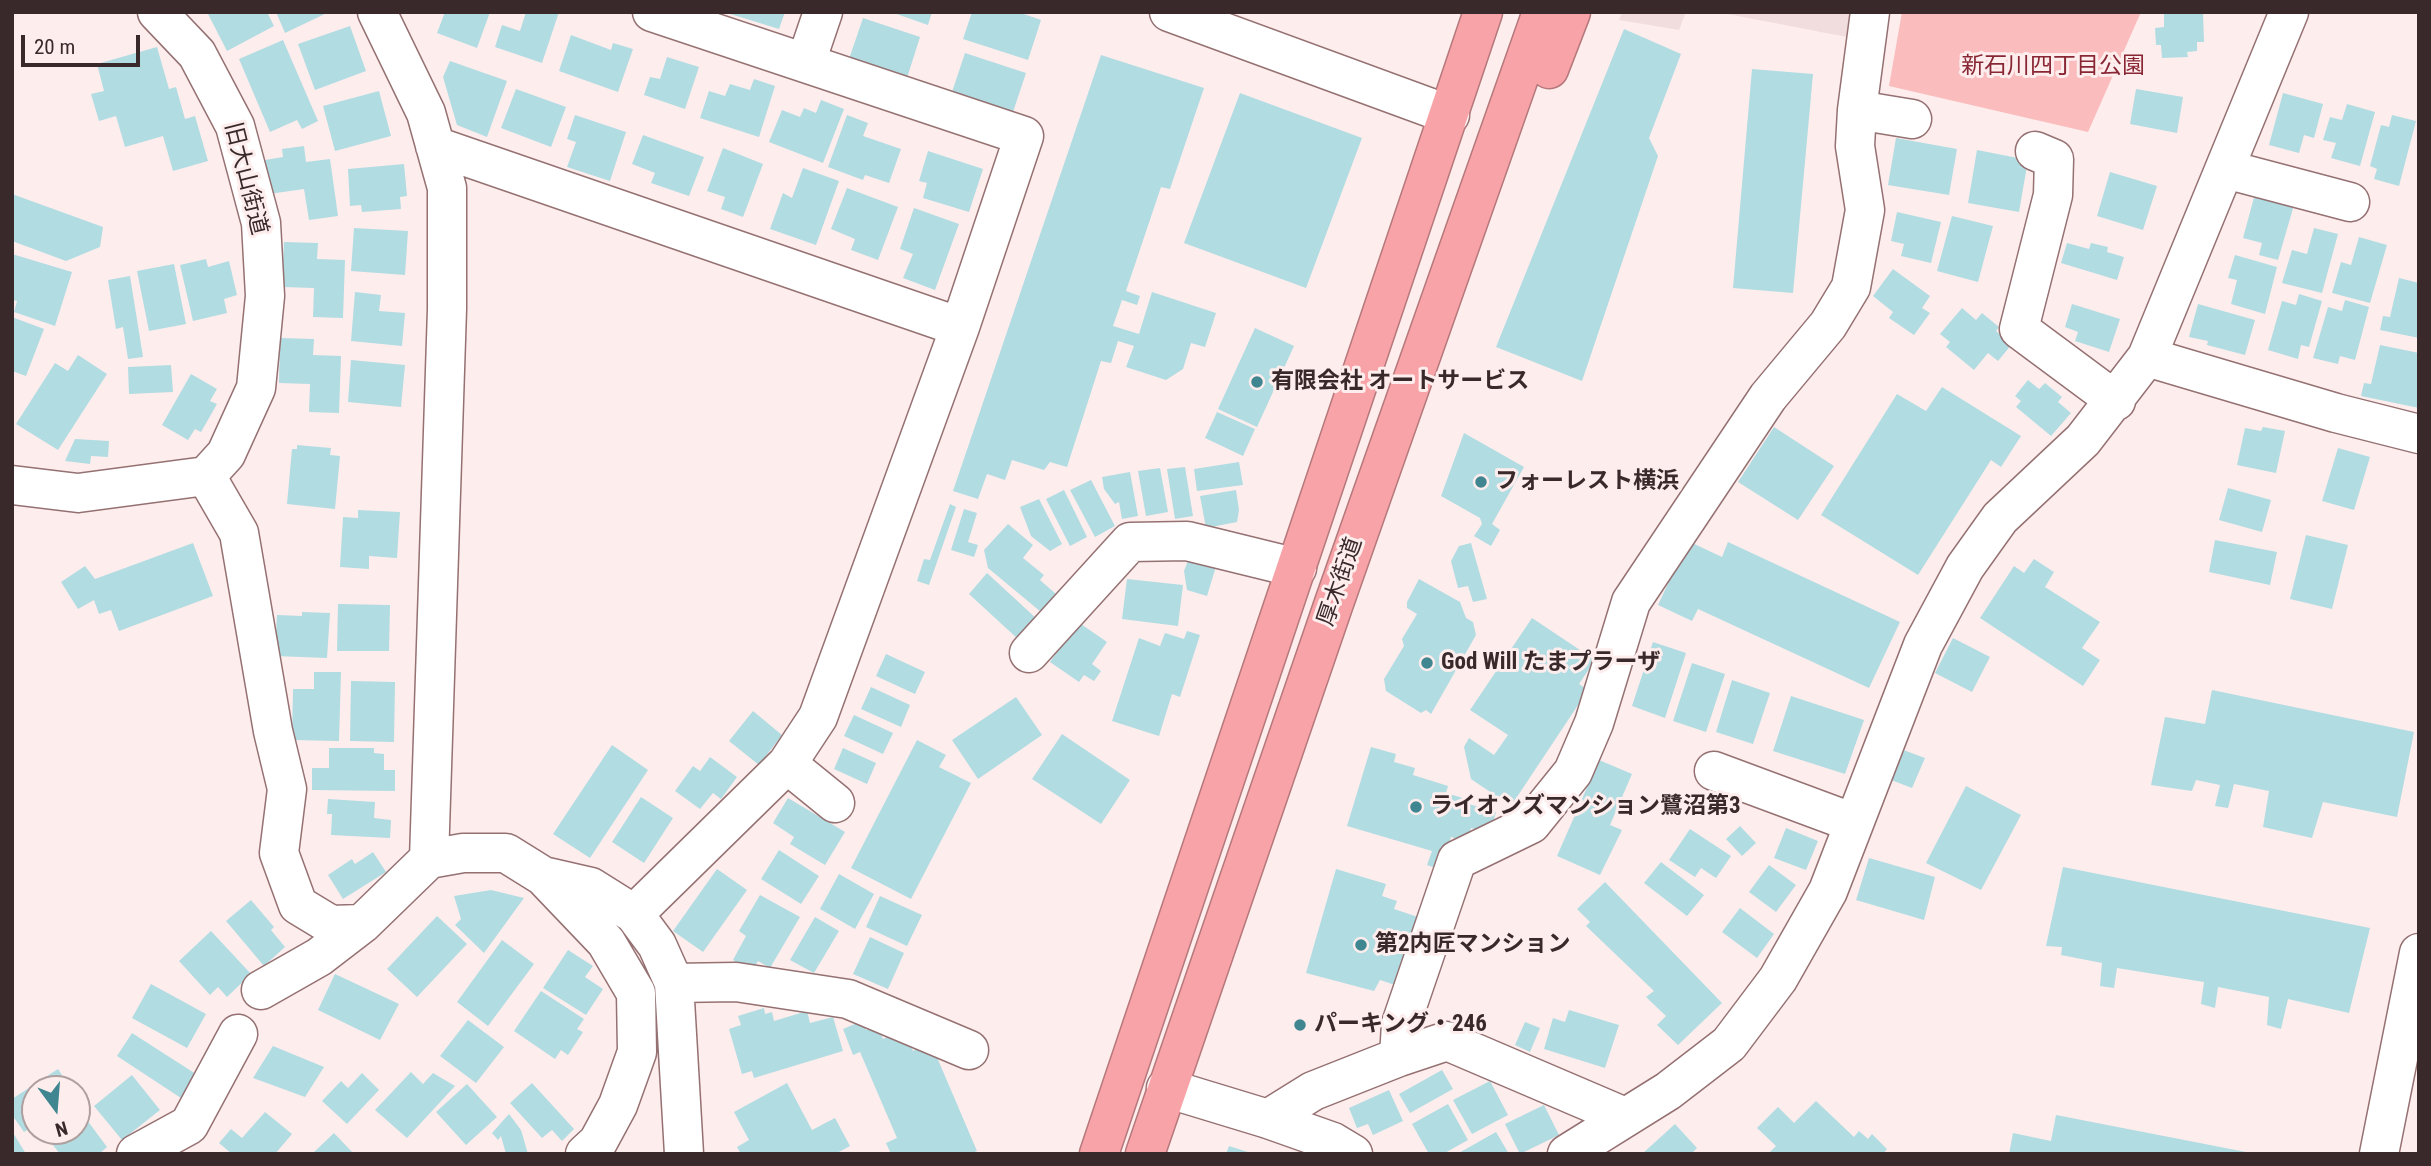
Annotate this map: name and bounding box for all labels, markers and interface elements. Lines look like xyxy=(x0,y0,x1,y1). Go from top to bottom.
scale bar xyxy=(24,21,144,65)
text: 20 m xyxy=(34,35,75,59)
park label: 新石川四丁目公園 xyxy=(1961,53,2145,81)
street label: 旧大山街道 xyxy=(218,120,272,238)
place label: 有限会社 オートサービス xyxy=(1271,368,1529,396)
marker: 有限会社 オートサービス xyxy=(1249,374,1265,390)
place label: フォーレスト横浜 xyxy=(1495,468,1679,496)
marker: フォーレスト横浜 xyxy=(1473,474,1489,490)
street label: 厚木街道 xyxy=(1313,534,1369,630)
place label: God Will たまプラーザ xyxy=(1441,649,1661,677)
marker: God Will たまプラーザ xyxy=(1419,655,1435,671)
place label: ライオンズマンション鷺沼第3 xyxy=(1430,793,1741,821)
marker: ライオンズマンション鷺沼第3 xyxy=(1408,799,1424,815)
place label: 第2内匠マンション xyxy=(1375,931,1571,959)
marker: 第2内匠マンション xyxy=(1353,937,1369,953)
place label: パーキング・246 xyxy=(1314,1011,1487,1039)
marker: パーキング・246 xyxy=(1292,1017,1308,1033)
north arrow xyxy=(21,1075,91,1145)
text: N xyxy=(53,1116,70,1141)

